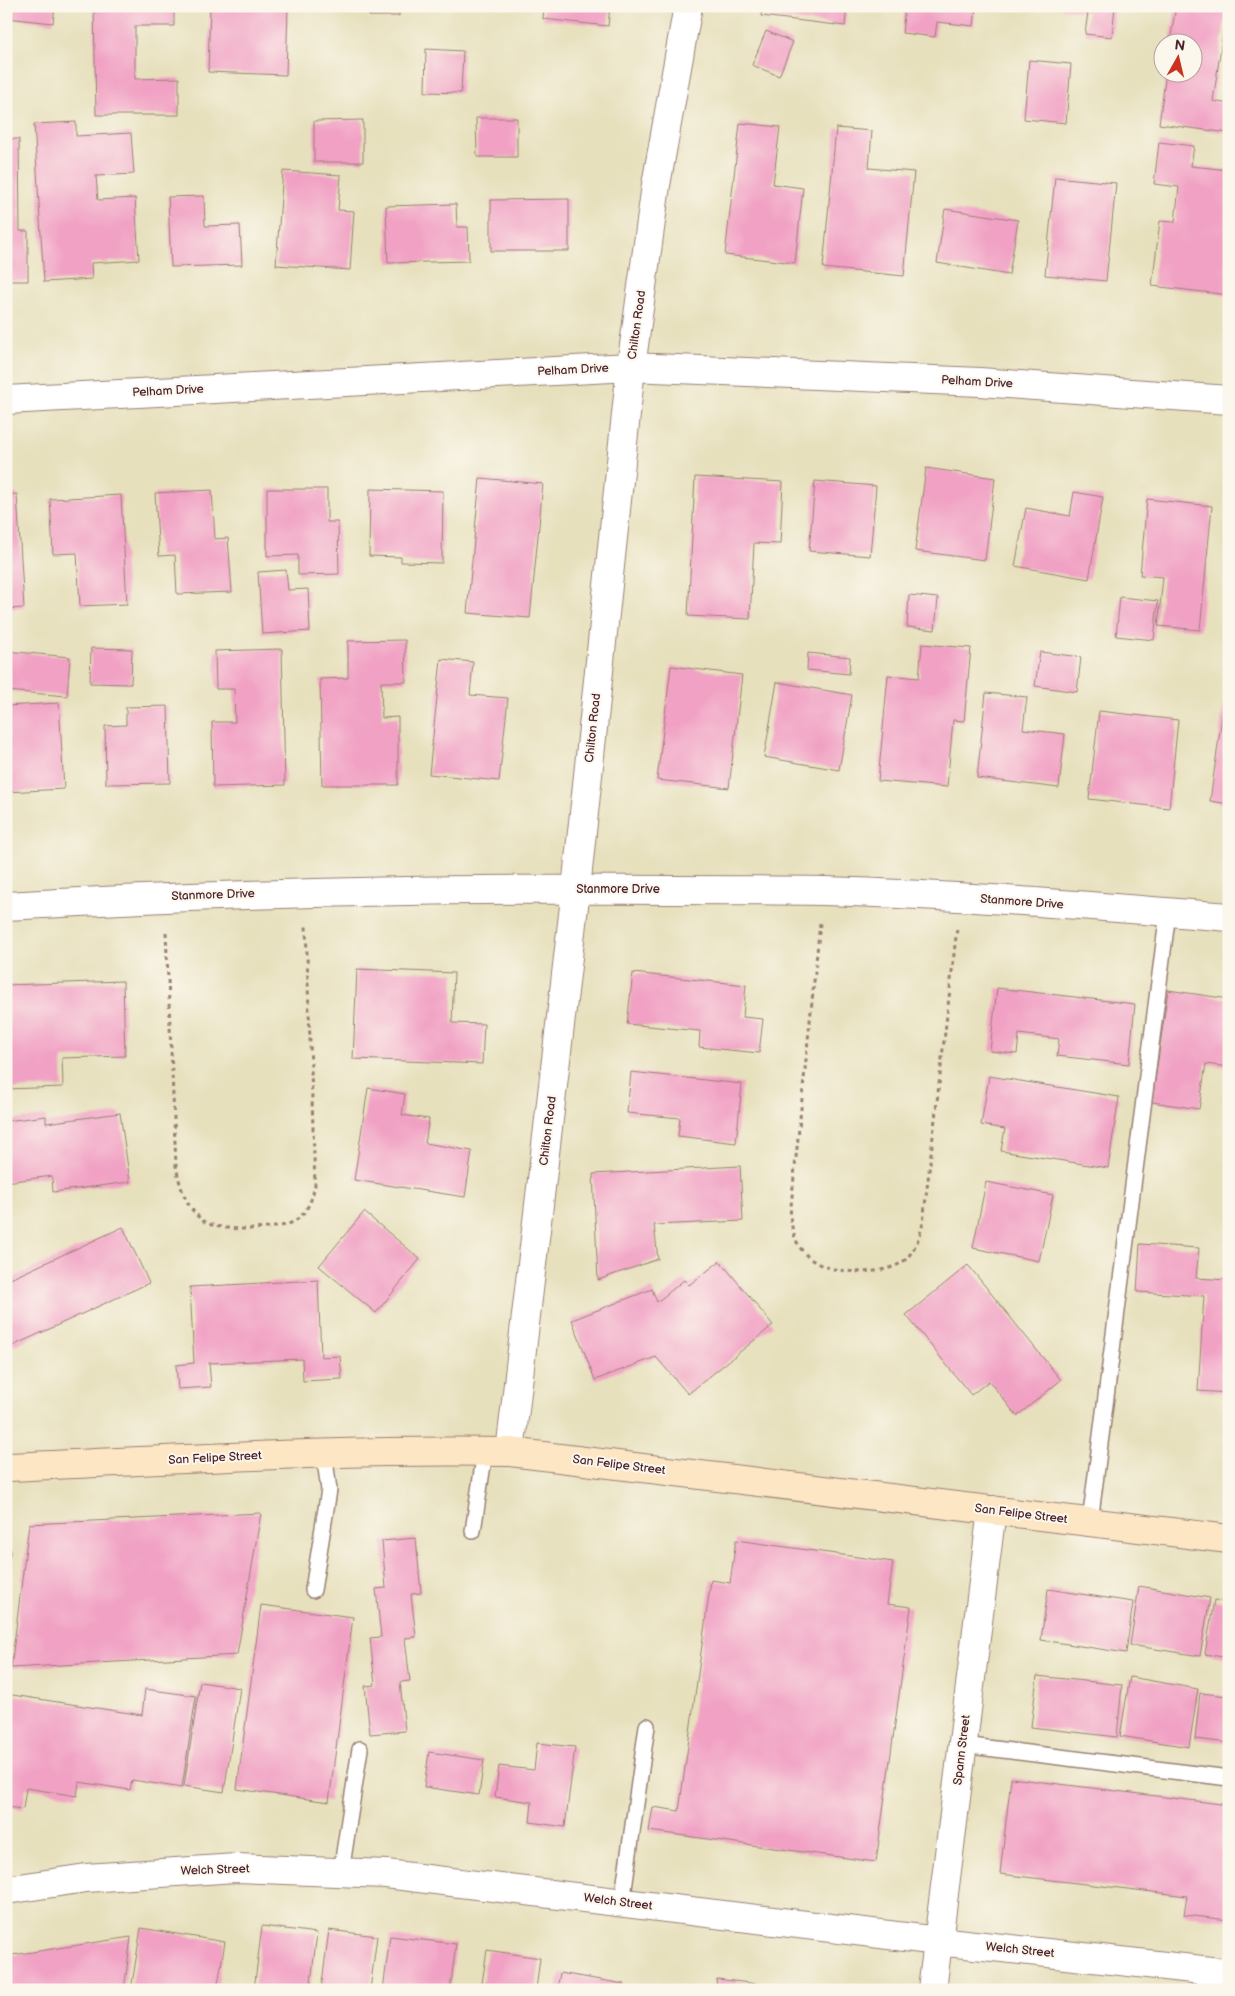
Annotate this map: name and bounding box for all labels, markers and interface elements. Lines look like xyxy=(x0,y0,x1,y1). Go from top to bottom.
north arrow xyxy=(1152,32,1202,82)
text: N xyxy=(1173,36,1186,55)
street label: Chilton Road xyxy=(625,289,649,361)
street label: Pelham Drive xyxy=(537,361,609,379)
street label: Pelham Drive xyxy=(941,373,1013,391)
street label: Pelham Drive xyxy=(132,382,204,400)
street label: Chilton Road xyxy=(582,692,604,764)
street label: Stanmore Drive xyxy=(576,882,660,897)
street label: Stanmore Drive xyxy=(171,886,255,904)
street label: Stanmore Drive xyxy=(980,892,1064,912)
street label: Chilton Road xyxy=(536,1095,560,1167)
street label: San Felipe Street xyxy=(168,1448,262,1468)
street label: San Felipe Street xyxy=(572,1452,667,1478)
street label: San Felipe Street xyxy=(974,1501,1069,1527)
street label: Spann Street xyxy=(950,1714,974,1786)
street label: Welch Street xyxy=(180,1861,250,1879)
street label: Welch Street xyxy=(583,1890,653,1914)
street label: Welch Street xyxy=(985,1939,1055,1961)

